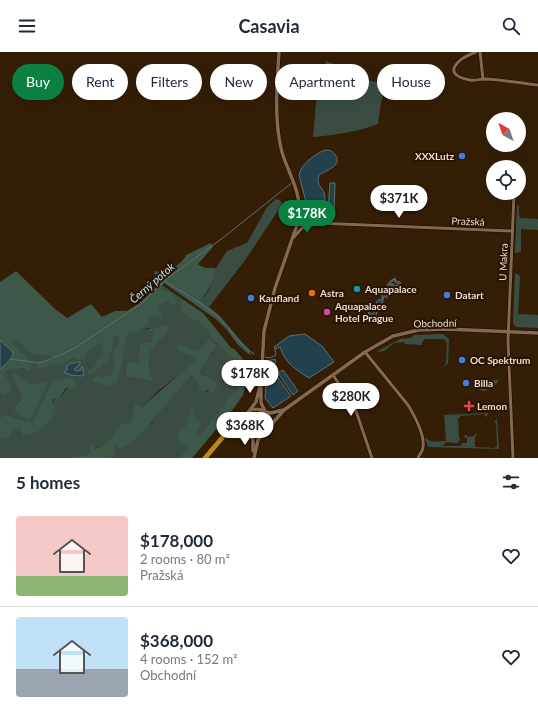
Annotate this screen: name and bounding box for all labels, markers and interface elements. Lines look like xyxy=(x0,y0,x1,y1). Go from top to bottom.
icon: menu xyxy=(16,15,38,37)
text: Casavia xyxy=(238,15,300,37)
icon: search xyxy=(500,15,522,37)
chip: Buy xyxy=(12,64,64,100)
chip: Rent xyxy=(72,64,128,100)
chip: Filters xyxy=(136,64,202,100)
chip: New xyxy=(210,64,267,100)
chip: Apartment xyxy=(275,64,369,100)
chip: House xyxy=(377,64,445,100)
north arrow xyxy=(486,112,526,152)
map controls xyxy=(486,112,526,200)
place label: XXXLutz xyxy=(415,150,454,162)
marker: XXXLutz xyxy=(457,151,467,161)
button: locate xyxy=(486,160,526,200)
pin: $371K xyxy=(371,185,427,219)
text: $371K xyxy=(379,190,419,206)
pin: $178K xyxy=(279,200,335,234)
text: $178K xyxy=(287,205,327,221)
street label: Pražská xyxy=(451,214,485,228)
street label: U Makra xyxy=(496,243,510,281)
water label: Černý potok xyxy=(127,259,177,306)
place label: Aquapalace xyxy=(364,283,417,295)
marker: Aquapalace xyxy=(352,284,362,294)
place label: Astra xyxy=(319,287,344,299)
marker: Astra xyxy=(307,288,317,298)
place label: Datart xyxy=(455,289,484,301)
marker: Datart xyxy=(442,290,452,300)
place label: Kaufland xyxy=(259,292,299,304)
marker: Kaufland xyxy=(246,293,256,303)
place label: Aquapalace Hotel Prague xyxy=(334,300,394,324)
marker: Aquapalace Hotel Prague xyxy=(322,307,332,317)
street label: Obchodní xyxy=(413,317,457,329)
place label: OC Spektrum xyxy=(470,354,530,366)
marker: OC Spektrum xyxy=(457,355,467,365)
pin: $178K xyxy=(222,360,278,394)
text: $178K xyxy=(230,365,270,381)
place label: Billa xyxy=(474,377,493,389)
marker: Billa xyxy=(461,378,471,388)
pin: $280K xyxy=(323,383,379,417)
text: $280K xyxy=(331,388,371,404)
place label: Lemon xyxy=(477,400,507,412)
marker: Lemon xyxy=(464,401,474,411)
pin: $368K xyxy=(217,412,273,446)
text: $368K xyxy=(225,417,265,433)
icon: filters xyxy=(500,471,522,493)
text: 5 homes xyxy=(16,472,80,493)
text: $178,000 xyxy=(140,530,213,551)
icon: home xyxy=(48,532,96,580)
icon: heart xyxy=(500,545,522,567)
text: 2 rooms · 80 m² xyxy=(140,551,230,567)
text: Pražská xyxy=(140,567,183,583)
text: $368,000 xyxy=(140,630,213,651)
icon: home xyxy=(48,633,96,681)
icon: heart xyxy=(500,646,522,668)
text: 4 rooms · 152 m² xyxy=(140,651,237,667)
text: Obchodní xyxy=(140,667,196,683)

